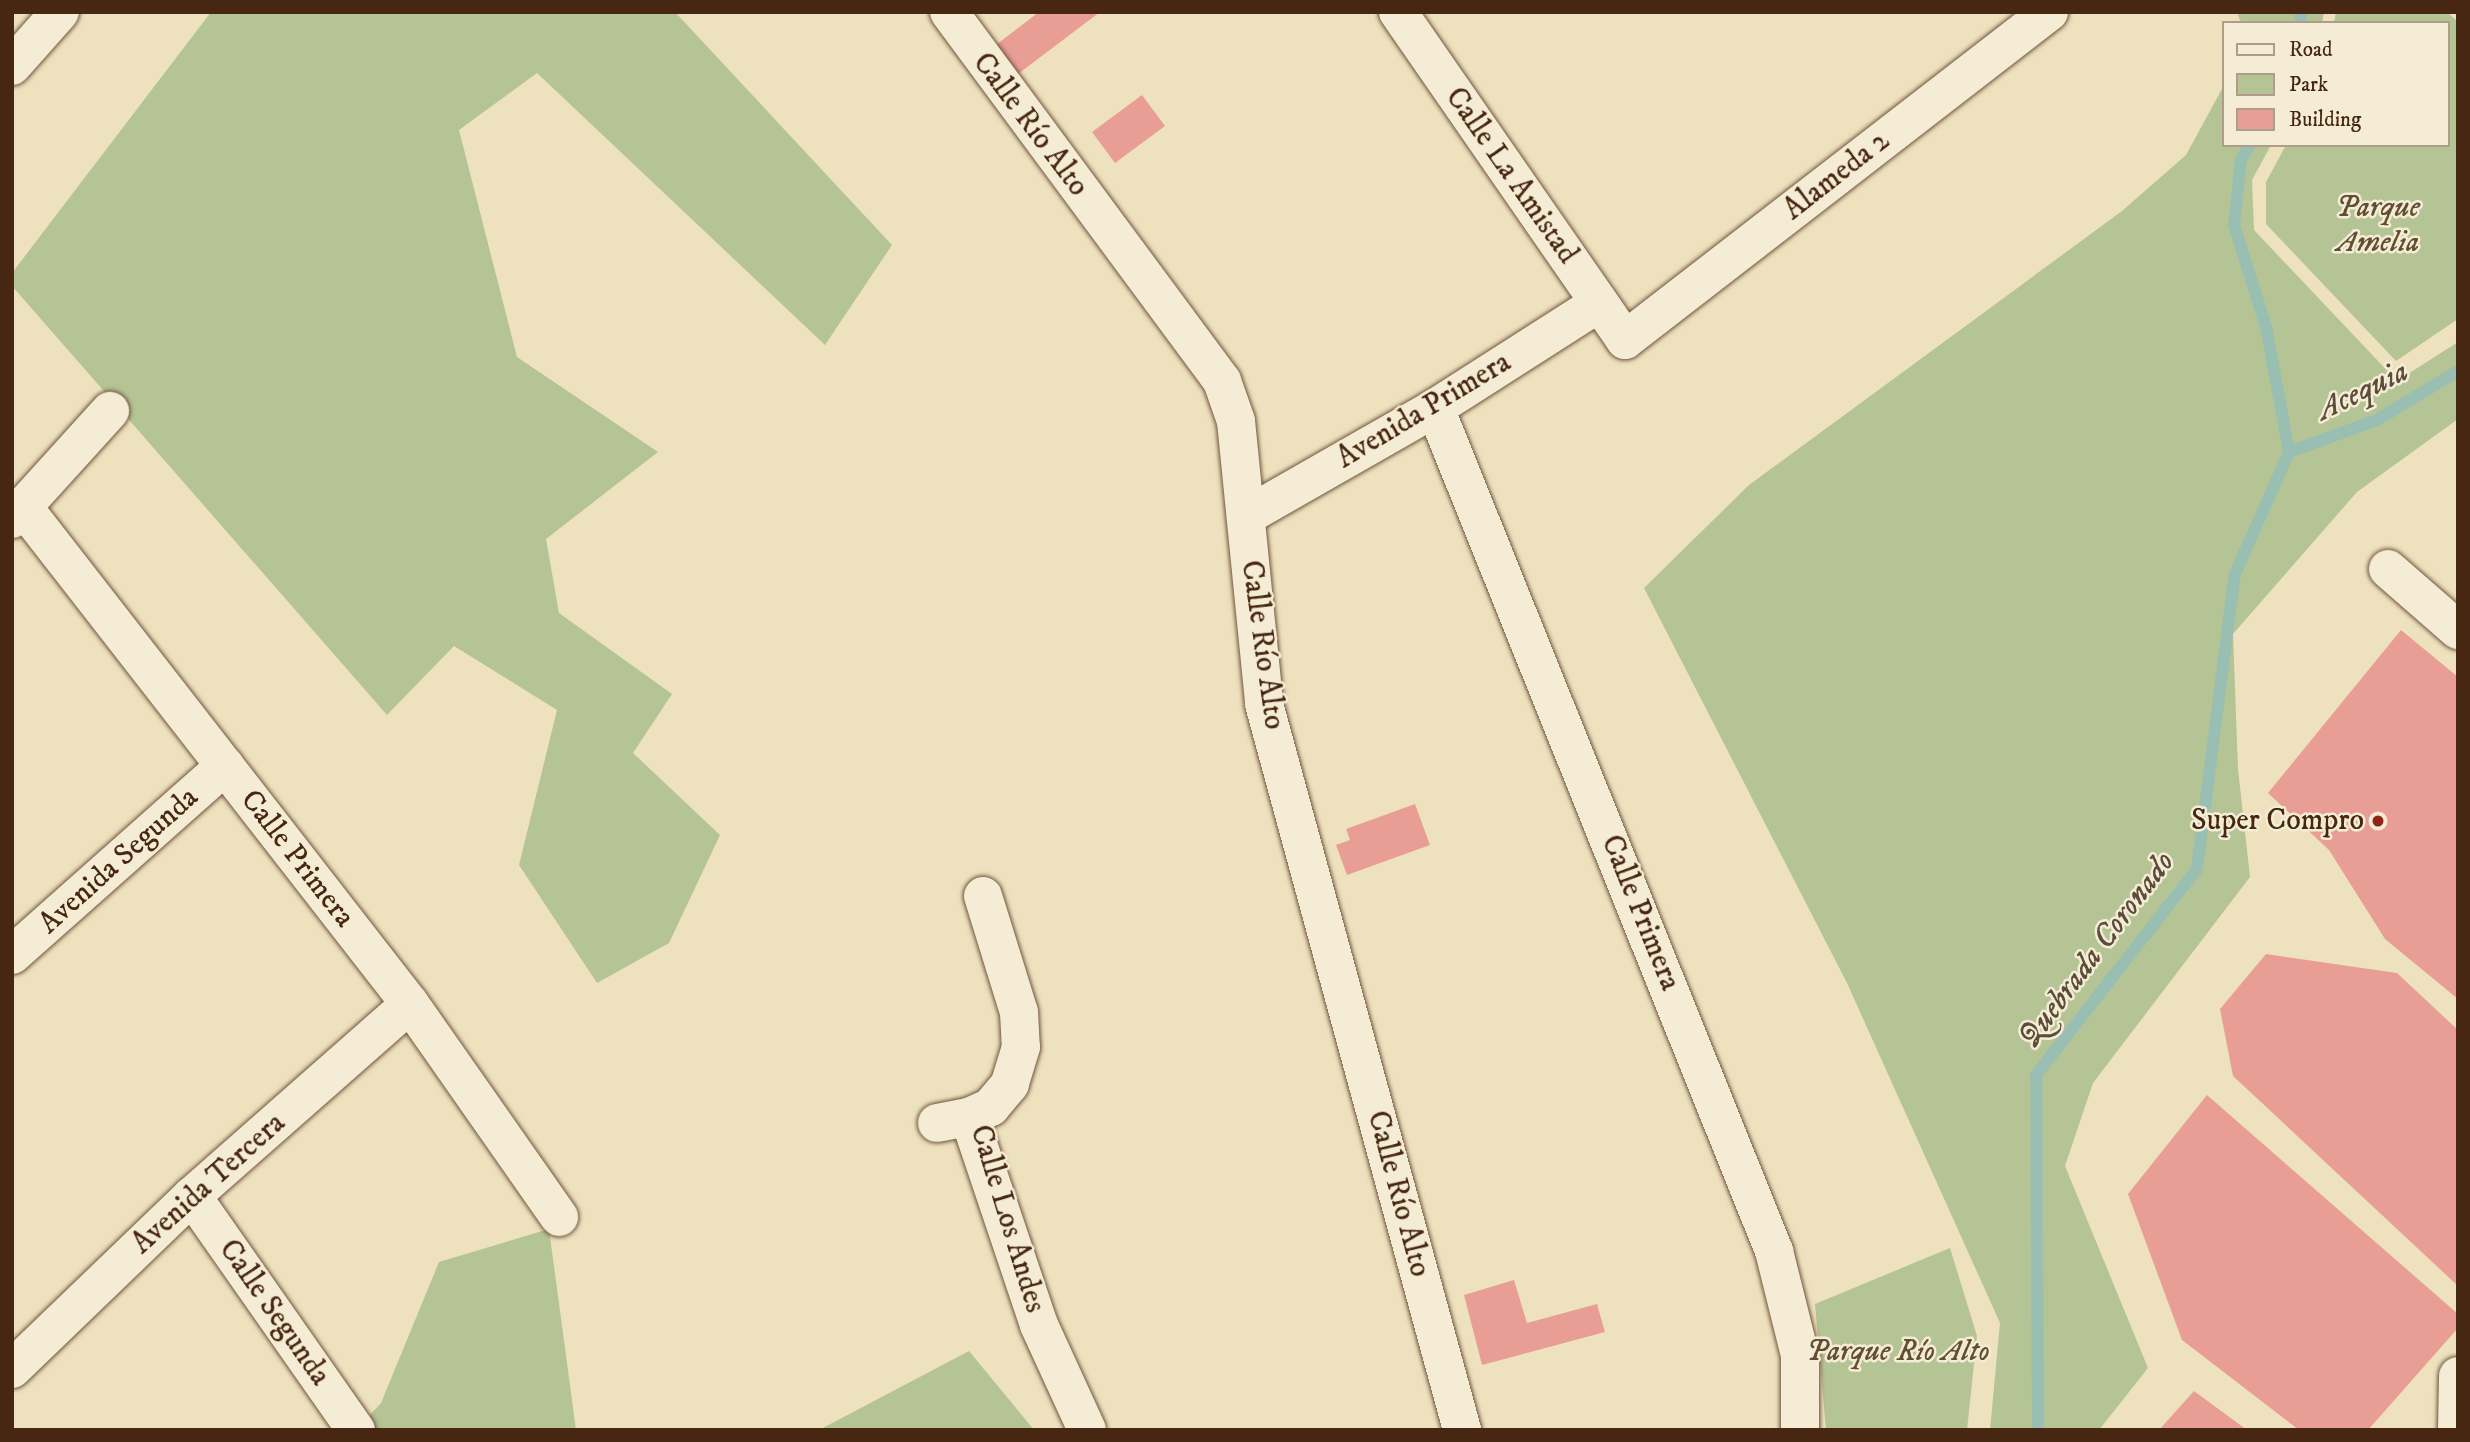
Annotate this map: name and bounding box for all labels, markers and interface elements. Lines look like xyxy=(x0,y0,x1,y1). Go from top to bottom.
legend xyxy=(2222,21,2449,147)
text: Road xyxy=(2289,37,2333,63)
street label: Calle Río Alto xyxy=(964,46,1096,204)
text: Park xyxy=(2289,72,2328,98)
street label: Calle La Amistad xyxy=(1437,81,1585,271)
text: Building xyxy=(2289,107,2361,133)
street label: Alameda 2 xyxy=(1777,123,1897,229)
park label: Parque Amelia xyxy=(2336,190,2420,260)
street label: Avenida Primera xyxy=(1330,345,1518,477)
water label: Acequia xyxy=(2311,353,2415,429)
street label: Calle Río Alto xyxy=(1232,558,1292,732)
street label: Avenida Segunda xyxy=(32,780,206,942)
street label: Calle Primera xyxy=(232,783,362,935)
place label: Super Compro xyxy=(2191,803,2364,839)
marker: Super Compro xyxy=(2370,813,2386,829)
street label: Calle Primera xyxy=(1592,830,1688,996)
water label: Quebrada Coronado xyxy=(2011,844,2183,1056)
street label: Avenida Tercera xyxy=(125,1106,293,1262)
street label: Calle Río Alto xyxy=(1359,1107,1437,1281)
street label: Calle Los Andes xyxy=(961,1121,1053,1317)
street label: Calle Segunda xyxy=(210,1233,338,1393)
park label: Parque Río Alto xyxy=(1806,1334,1990,1370)

